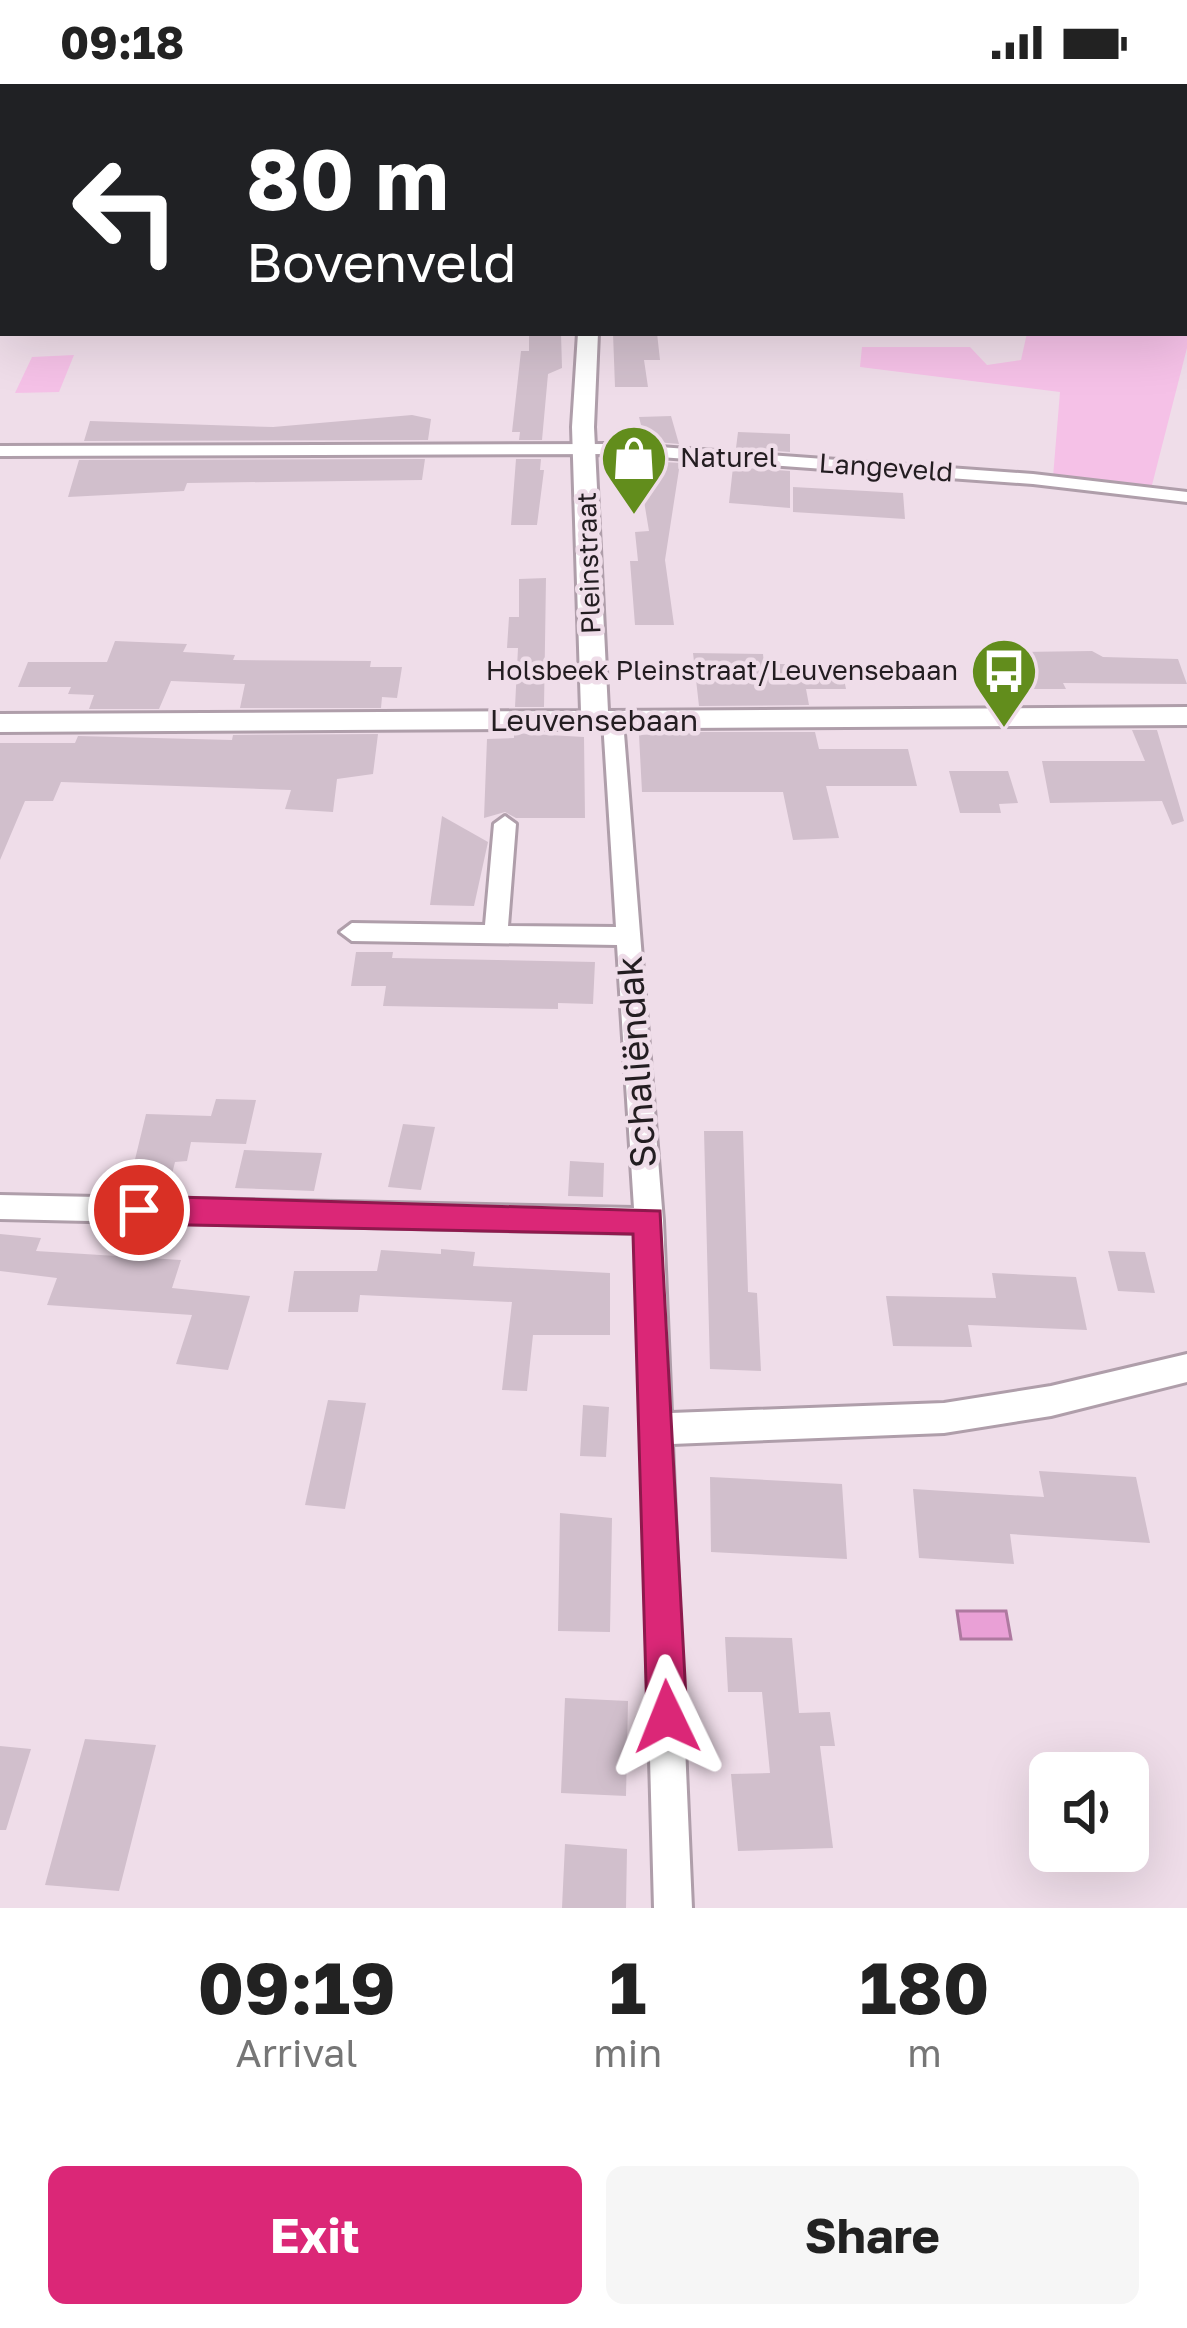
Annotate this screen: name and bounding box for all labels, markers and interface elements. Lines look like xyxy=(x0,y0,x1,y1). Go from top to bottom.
text: 09:18 xyxy=(60,15,184,69)
text: 80 m xyxy=(246,128,449,228)
icon: left xyxy=(48,132,204,288)
text: Bovenveld xyxy=(246,229,517,294)
shop icon: Naturel xyxy=(599,423,669,517)
place label: Naturel xyxy=(680,441,777,473)
street label: Langeveld xyxy=(818,446,954,488)
street label: Pleinstraat xyxy=(570,492,606,635)
bus stop icon: Holsbeek Pleinstraat/Leuvensebaan xyxy=(969,636,1039,730)
place label: Holsbeek Pleinstraat/Leuvensebaan xyxy=(486,654,958,686)
street label: Leuvensebaan xyxy=(490,702,698,738)
street label: Schaliëndak xyxy=(607,955,664,1169)
pin xyxy=(88,1159,190,1261)
icon: arrive xyxy=(106,1177,172,1243)
position arrow xyxy=(604,1654,730,1780)
map controls xyxy=(1029,1752,1149,1872)
button: sound xyxy=(1029,1752,1149,1872)
text: 09:19 xyxy=(197,1943,396,2030)
text: 1 xyxy=(609,1943,646,2030)
text: 180 xyxy=(860,1943,990,2030)
text: Arrival xyxy=(236,2029,358,2076)
text: min xyxy=(593,2029,662,2076)
text: m xyxy=(907,2029,942,2076)
button: Exit xyxy=(48,2166,582,2304)
button: Share xyxy=(606,2166,1139,2304)

